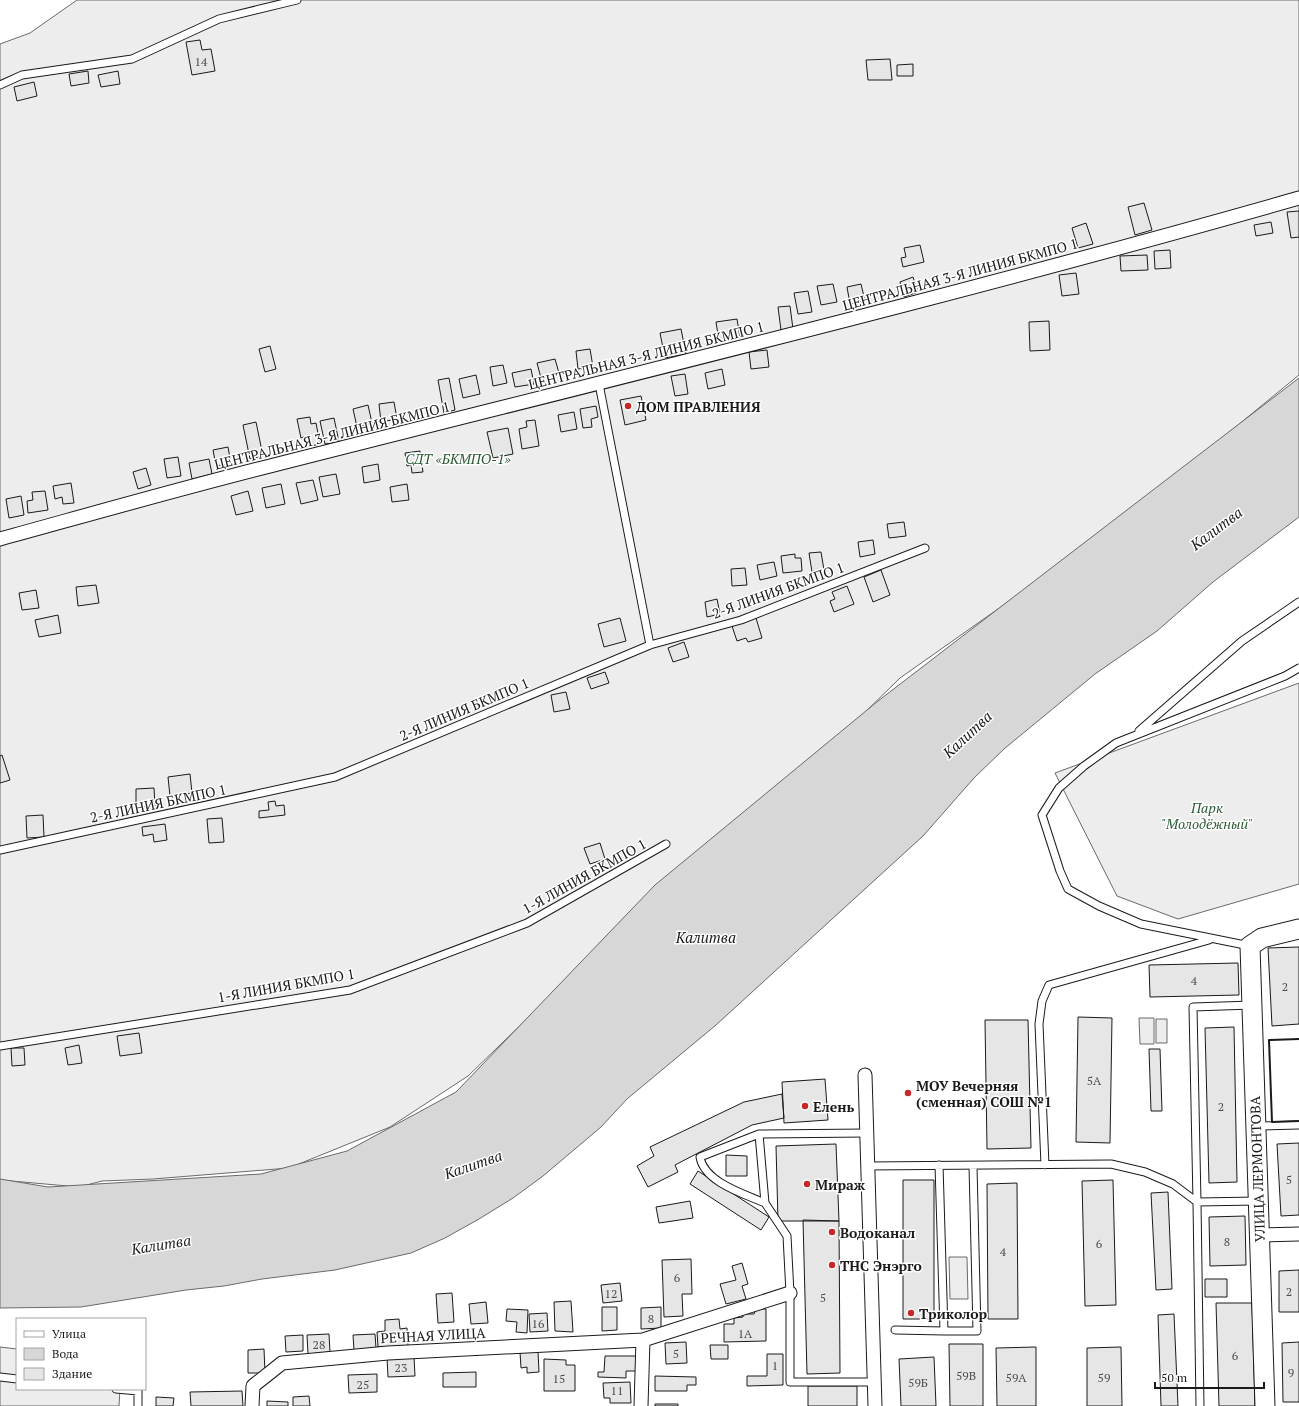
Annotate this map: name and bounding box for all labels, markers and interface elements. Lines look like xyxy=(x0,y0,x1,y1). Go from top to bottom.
house number: 14 xyxy=(195,54,208,69)
street label: ЦЕНТРАЛЬНАЯ 3-Я ЛИНИЯ БКМПО 1 xyxy=(840,233,1080,315)
street label: ЦЕНТРАЛЬНАЯ 3-Я ЛИНИЯ БКМПО 1 xyxy=(526,316,766,394)
street label: ЦЕНТРАЛЬНАЯ 3-Я ЛИНИЯ БКМПО 1 xyxy=(212,396,452,474)
place label: ДОМ ПРАВЛЕНИЯ xyxy=(636,397,761,416)
marker: ДОМ ПРАВЛЕНИЯ xyxy=(623,401,633,411)
park label: СДТ «БКМПО-1» xyxy=(405,449,511,468)
water label: Калитва xyxy=(1185,502,1246,555)
street label: 2-Я ЛИНИЯ БКМПО 1 xyxy=(709,557,847,623)
street label: 2-Я ЛИНИЯ БКМПО 1 xyxy=(396,673,532,745)
water label: Калитва xyxy=(937,706,996,763)
street label: 2-Я ЛИНИЯ БКМПО 1 xyxy=(88,779,228,827)
park label: Парк "Молодёжный" xyxy=(1161,798,1253,833)
street label: 1-Я ЛИНИЯ БКМПО 1 xyxy=(519,834,649,918)
water label: Калитва xyxy=(675,927,736,947)
street label: 1-Я ЛИНИЯ БКМПО 1 xyxy=(216,964,356,1006)
house number: 4 xyxy=(1191,973,1198,988)
house number: 2 xyxy=(1282,979,1288,994)
house number: 5А xyxy=(1087,1073,1102,1088)
place label: МОУ Вечерняя (сменная) СОШ №1 xyxy=(916,1076,1052,1111)
marker: МОУ Вечерняя (сменная) СОШ №1 xyxy=(903,1088,913,1098)
street label: УЛИЦА ЛЕРМОНТОВА xyxy=(1245,1095,1269,1242)
place label: Елень xyxy=(813,1097,855,1116)
house number: 2 xyxy=(1218,1099,1224,1114)
marker: Елень xyxy=(800,1101,810,1111)
water label: Калитва xyxy=(440,1145,505,1184)
house number: 5 xyxy=(1286,1172,1292,1187)
place label: Мираж xyxy=(815,1175,866,1194)
marker: Мираж xyxy=(802,1179,812,1189)
place label: Водоканал xyxy=(840,1223,915,1242)
marker: Водоканал xyxy=(827,1227,837,1237)
water label: Калитва xyxy=(129,1229,192,1259)
house number: 8 xyxy=(1224,1234,1230,1249)
house number: 6 xyxy=(1096,1236,1103,1251)
house number: 4 xyxy=(1000,1244,1007,1259)
place label: ТНС Энэрго xyxy=(840,1256,922,1275)
marker: ТНС Энэрго xyxy=(827,1260,837,1270)
house number: 6 xyxy=(674,1270,681,1285)
house number: 2 xyxy=(1286,1284,1292,1299)
house number: 12 xyxy=(605,1286,617,1301)
house number: 5 xyxy=(820,1290,826,1305)
place label: Триколор xyxy=(919,1304,988,1323)
marker: Триколор xyxy=(906,1308,916,1318)
house number: 8 xyxy=(648,1311,654,1326)
house number: 16 xyxy=(532,1316,545,1331)
legend xyxy=(16,1318,146,1390)
street label: РЕЧНАЯ УЛИЦА xyxy=(380,1323,486,1347)
text: Улица xyxy=(52,1326,86,1341)
house number: 1А xyxy=(738,1326,753,1341)
house number: 28 xyxy=(313,1337,325,1352)
text: Вода xyxy=(52,1346,79,1361)
house number: 5 xyxy=(673,1346,679,1361)
house number: 6 xyxy=(1232,1348,1239,1363)
house number: 1 xyxy=(772,1358,778,1373)
house number: 23 xyxy=(395,1360,407,1375)
scale bar xyxy=(1155,1364,1264,1390)
house number: 9 xyxy=(1288,1365,1294,1380)
text: Здание xyxy=(52,1366,92,1381)
house number: 59В xyxy=(956,1368,976,1383)
house number: 59А xyxy=(1006,1370,1027,1385)
house number: 59 xyxy=(1098,1370,1110,1385)
text: 50 m xyxy=(1161,1370,1188,1385)
house number: 15 xyxy=(553,1371,565,1386)
house number: 59Б xyxy=(908,1375,928,1390)
house number: 25 xyxy=(357,1377,369,1392)
house number: 11 xyxy=(611,1383,623,1398)

